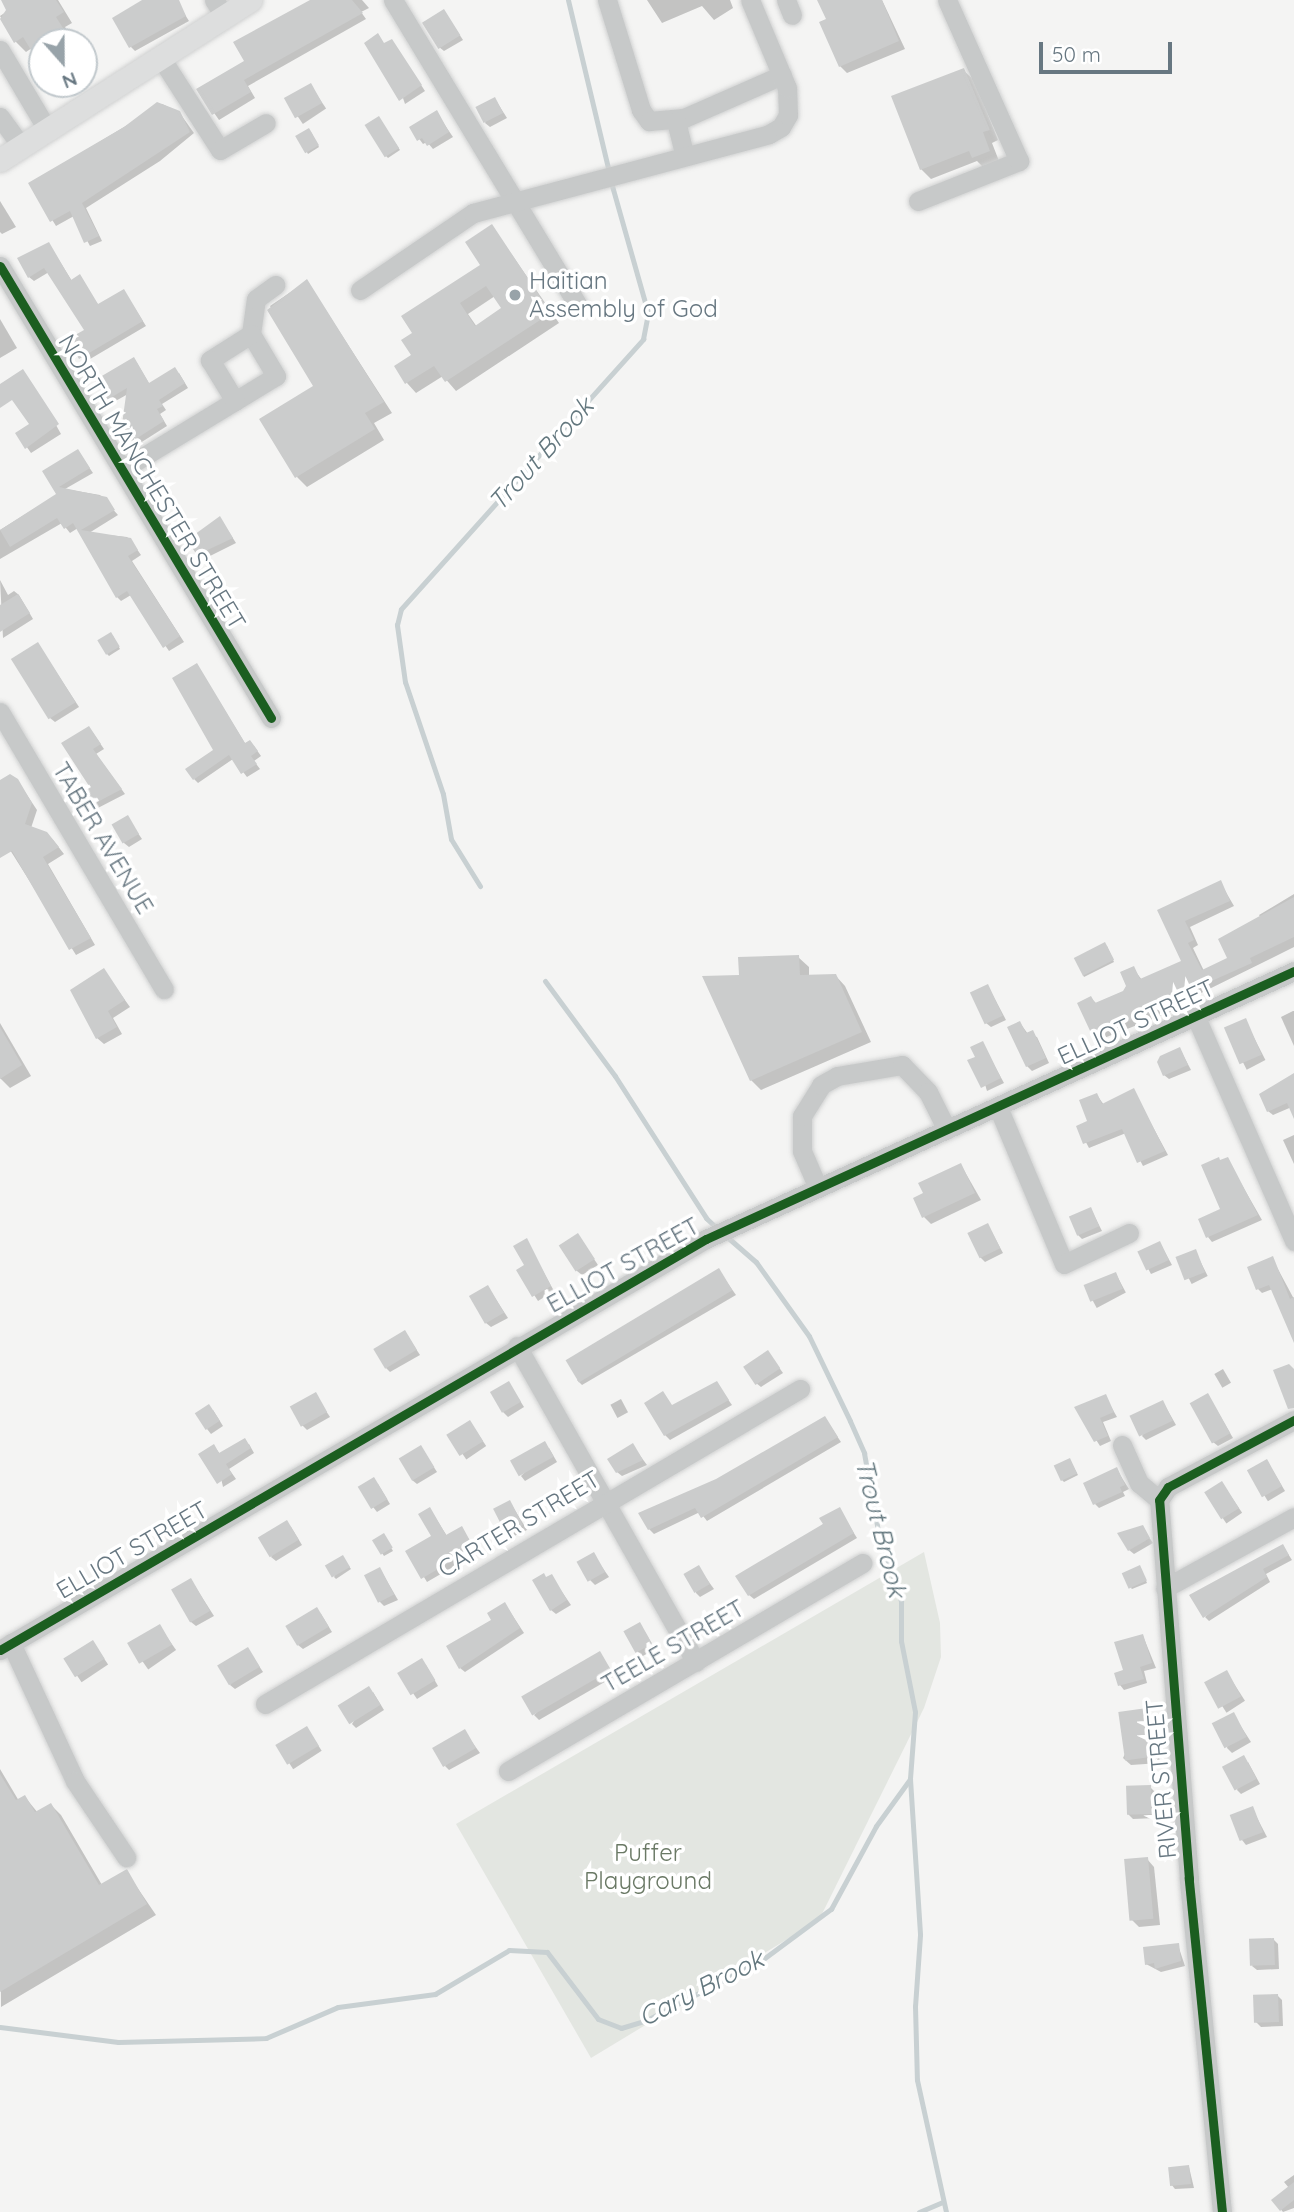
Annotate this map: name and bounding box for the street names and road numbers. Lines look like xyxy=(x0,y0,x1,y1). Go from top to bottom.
street label: NORTH MANCHESTER STREET xyxy=(52,329,252,635)
street label: TABER AVENUE xyxy=(46,757,160,919)
street label: ELLIOT STREET xyxy=(1053,973,1219,1071)
street label: ELLIOT STREET xyxy=(542,1211,704,1319)
street label: CARTER STREET xyxy=(433,1464,605,1584)
street label: ELLIOT STREET xyxy=(51,1495,213,1605)
street label: TEELE STREET xyxy=(596,1593,750,1699)
street label: RIVER STREET xyxy=(1140,1698,1182,1860)

